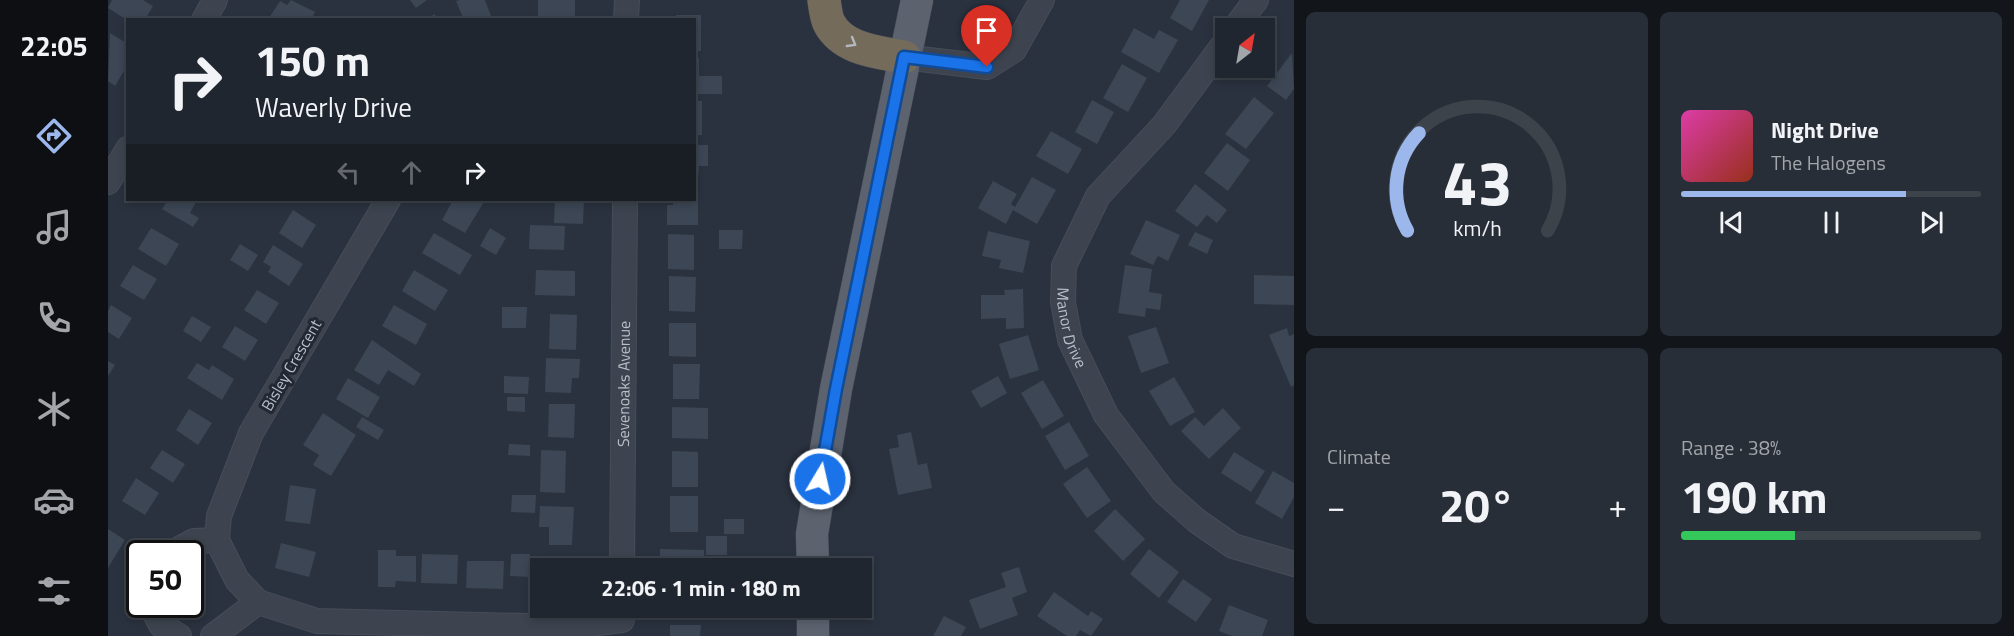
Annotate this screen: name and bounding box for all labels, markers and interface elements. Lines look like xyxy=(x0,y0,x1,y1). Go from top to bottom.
pin xyxy=(961,5,1012,67)
icon: arrive xyxy=(970,14,1003,47)
north arrow xyxy=(1215,18,1275,78)
map controls xyxy=(1215,18,1275,78)
text: 22:05 xyxy=(20,25,88,66)
text: 150 m xyxy=(255,28,370,92)
one-way arrow xyxy=(846,36,856,47)
icon: right xyxy=(156,42,234,120)
text: Waverly Drive xyxy=(255,86,412,127)
text: Night Drive xyxy=(1771,113,1879,147)
icon: directions xyxy=(33,115,75,157)
text: 43 xyxy=(1442,134,1512,229)
text: The Halogens xyxy=(1771,147,1886,178)
icon: left xyxy=(332,156,365,189)
icon: ahead xyxy=(395,156,428,189)
icon: right xyxy=(458,156,491,189)
icon: music xyxy=(33,206,75,248)
icon: previous xyxy=(1715,206,1748,239)
icon: pause xyxy=(1815,206,1848,239)
icon: next xyxy=(1915,206,1948,239)
text: km/h xyxy=(1453,213,1501,245)
street label: Manor Drive xyxy=(1051,287,1094,372)
icon: phone xyxy=(33,297,75,339)
street label: Bisley Crescent xyxy=(255,314,327,415)
street label: Sevenoaks Avenue xyxy=(611,321,636,447)
icon: climate xyxy=(33,388,75,430)
text: Range · 38% xyxy=(1681,432,1781,463)
text: Climate xyxy=(1327,441,1391,472)
position arrow xyxy=(788,447,852,511)
text: 190 km xyxy=(1681,462,1827,530)
text: 20° xyxy=(1439,471,1515,539)
icon: car xyxy=(33,479,75,521)
text: − xyxy=(1327,481,1345,531)
text: + xyxy=(1609,481,1627,531)
speed limit sign: 50 xyxy=(126,540,204,618)
icon: filters xyxy=(33,570,75,612)
text: 22:06 · 1 min · 180 m xyxy=(601,571,801,605)

